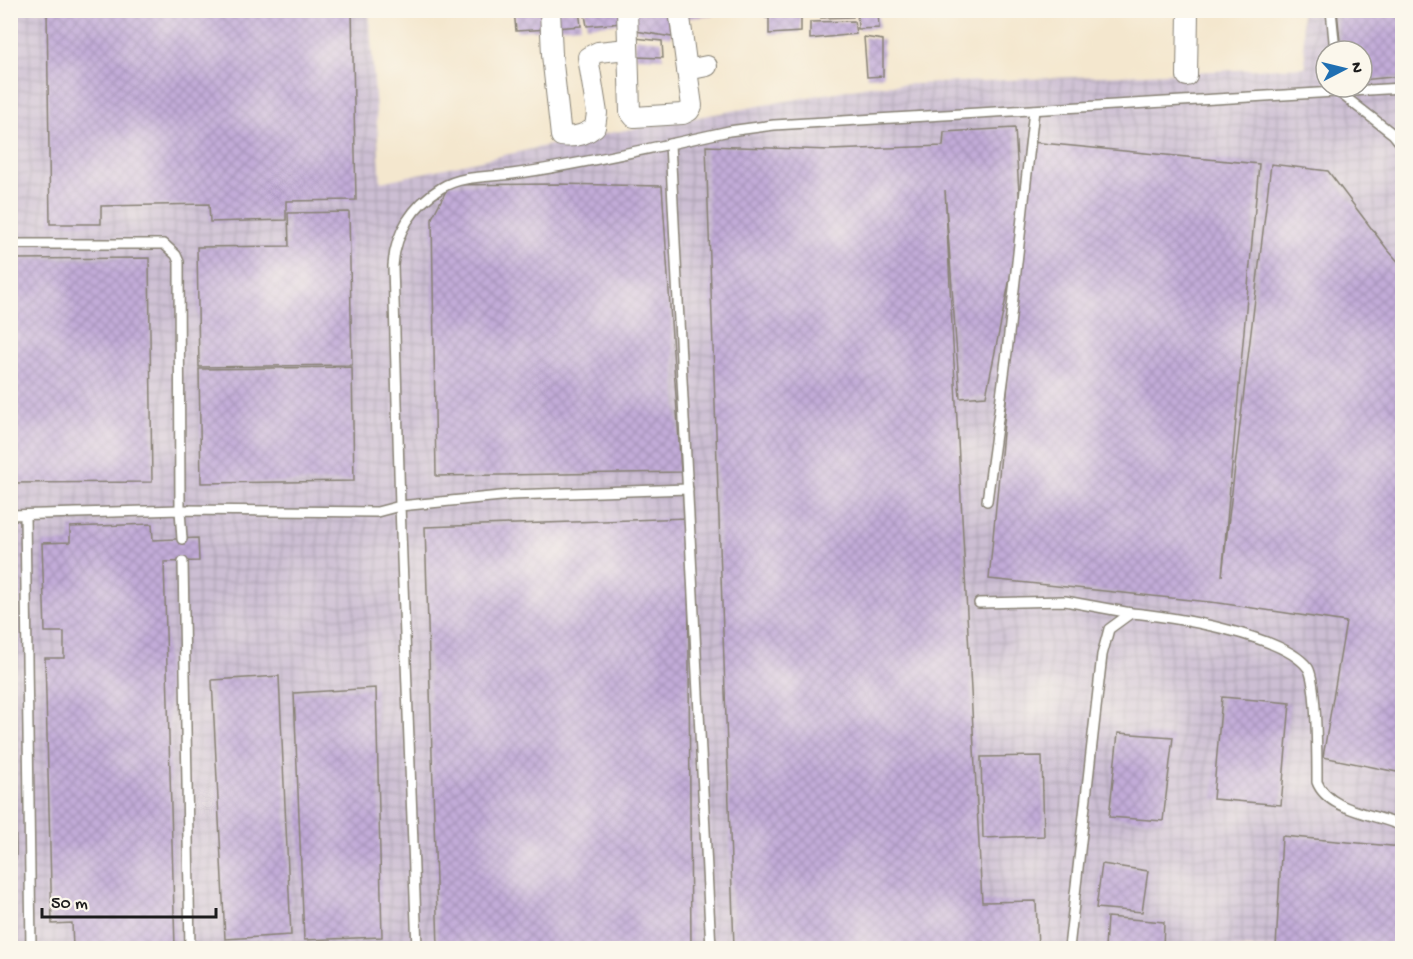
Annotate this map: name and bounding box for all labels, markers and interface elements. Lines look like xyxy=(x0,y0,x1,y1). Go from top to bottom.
north arrow xyxy=(1314,39,1374,99)
text: N xyxy=(1345,61,1366,74)
scale bar xyxy=(42,881,216,919)
text: 50 m xyxy=(51,894,88,915)

